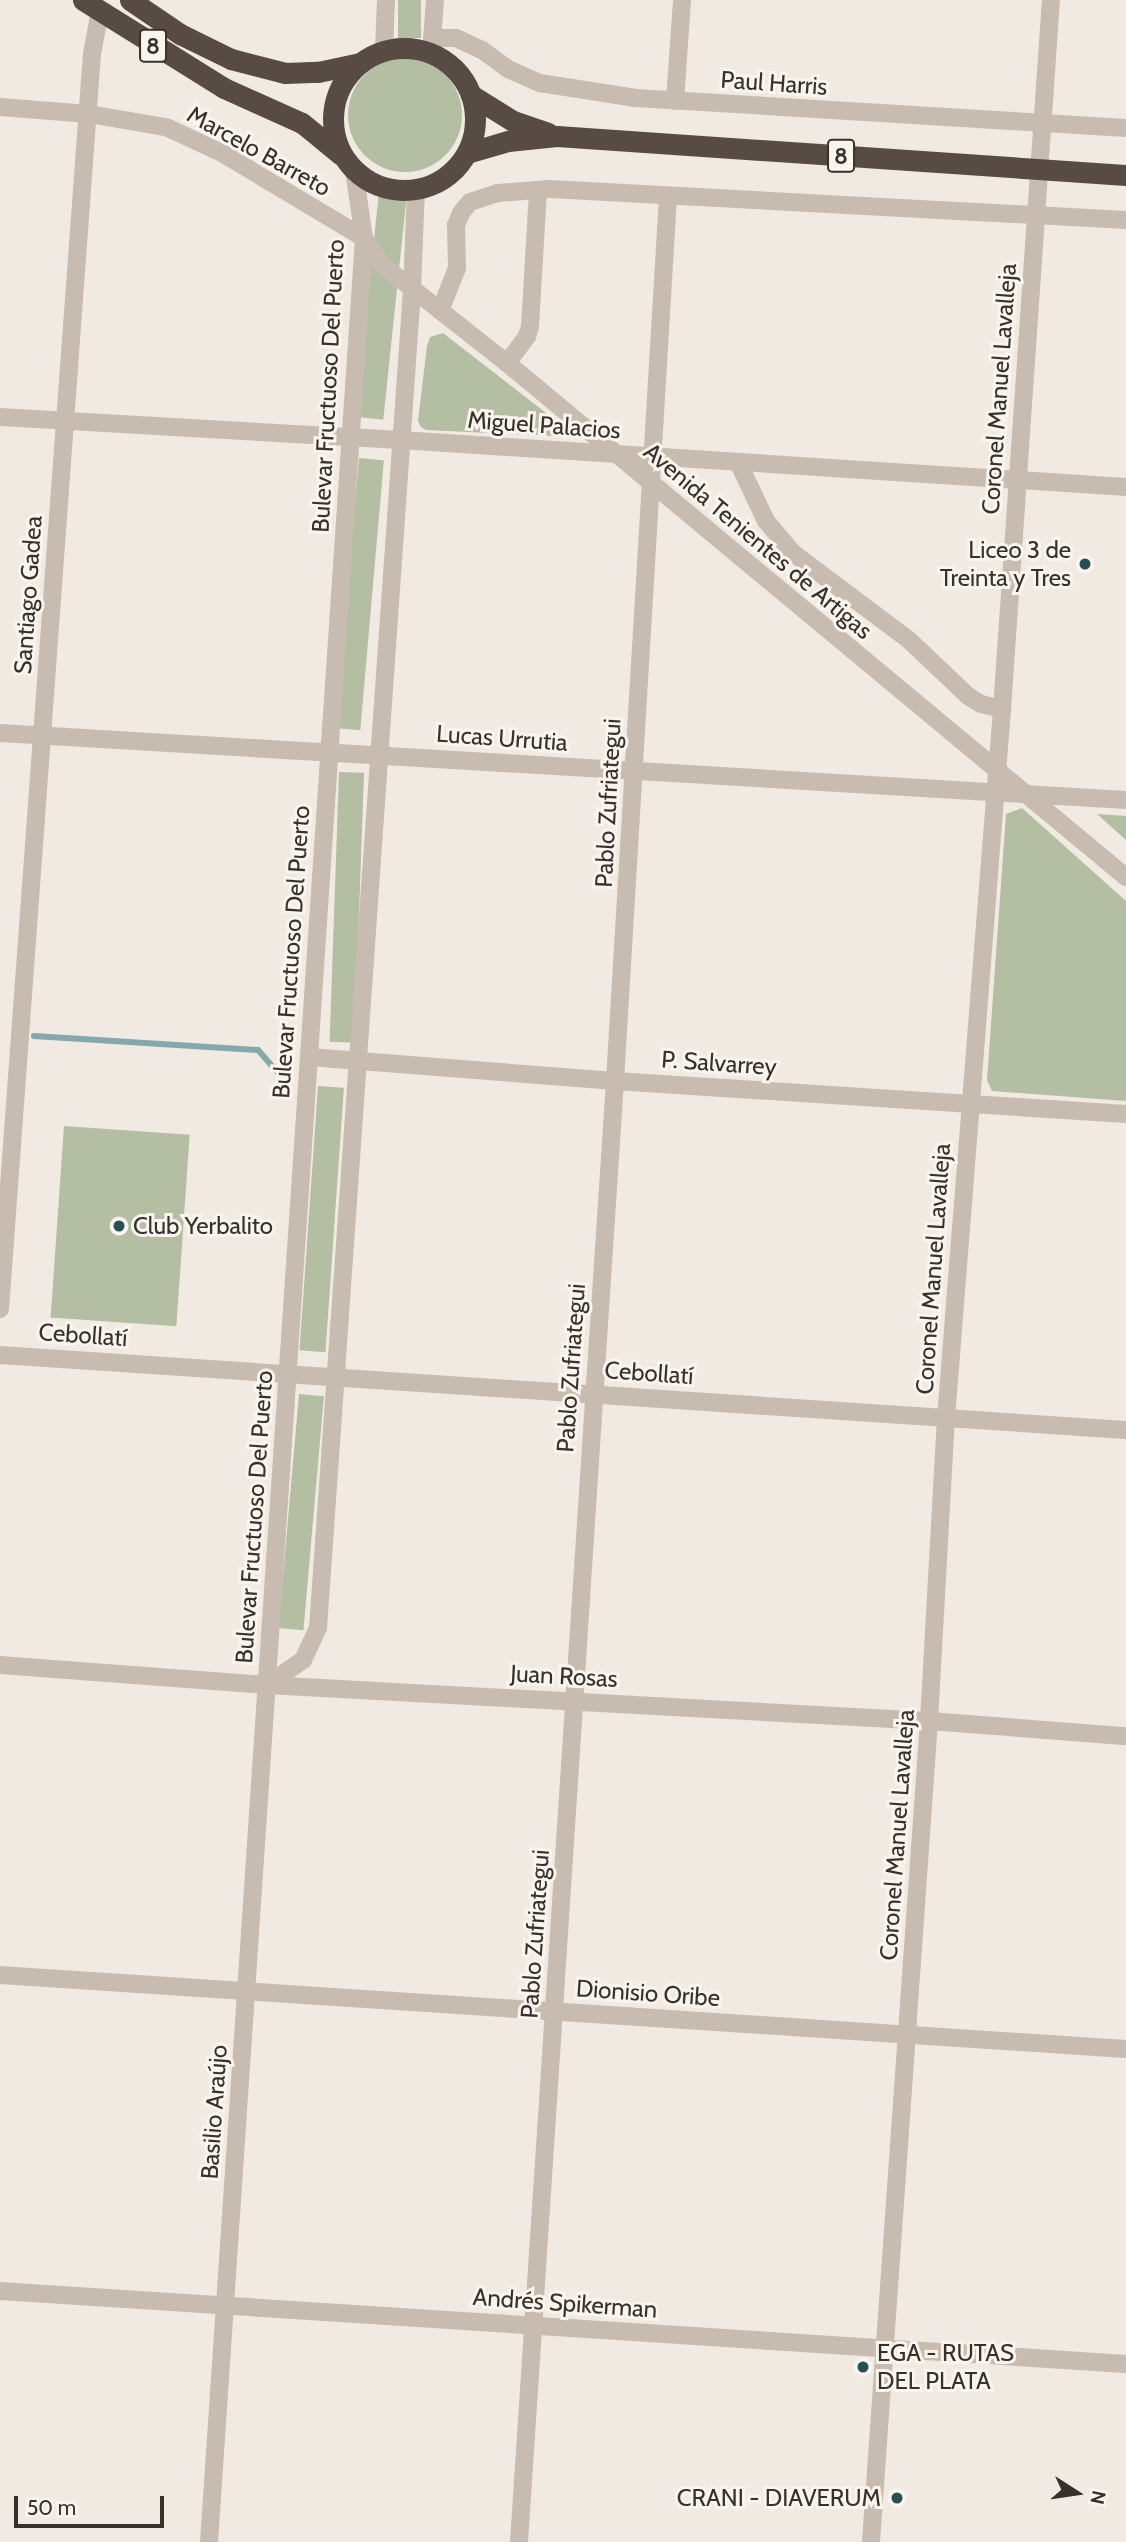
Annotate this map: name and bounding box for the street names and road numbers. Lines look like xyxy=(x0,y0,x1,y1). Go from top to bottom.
road number: 8 xyxy=(139,26,167,66)
street label: Paul Harris xyxy=(720,65,828,101)
street label: Marcelo Barreto xyxy=(182,100,336,202)
road number: 8 xyxy=(827,136,855,176)
street label: Bulevar Fructuoso Del Puerto xyxy=(306,239,350,533)
street label: Coronel Manuel Lavalleja xyxy=(976,263,1022,515)
street label: Miguel Palacios xyxy=(466,405,622,445)
street label: Avenida Tenientes de Artigas xyxy=(638,437,878,645)
street label: Santiago Gadea xyxy=(8,515,48,675)
street label: Pablo Zufriategui xyxy=(589,718,627,888)
street label: Lucas Urrutia xyxy=(435,719,569,757)
street label: Bulevar Fructuoso Del Puerto xyxy=(266,805,316,1099)
street label: P. Salvarrey xyxy=(660,1045,778,1081)
street label: Coronel Manuel Lavalleja xyxy=(910,1143,956,1395)
street label: Pablo Zufriategui xyxy=(551,1283,591,1453)
street label: Cebollatí xyxy=(38,1318,128,1352)
street label: Cebollatí xyxy=(604,1356,694,1390)
street label: Bulevar Fructuoso Del Puerto xyxy=(229,1370,279,1664)
street label: Juan Rosas xyxy=(510,1659,618,1693)
street label: Coronel Manuel Lavalleja xyxy=(874,1709,920,1961)
street label: Pablo Zufriategui xyxy=(515,1849,555,2019)
street label: Dionisio Oribe xyxy=(575,1974,721,2012)
street label: Basilio Araújo xyxy=(195,2044,233,2180)
street label: Andrés Spikerman xyxy=(472,2282,658,2324)

